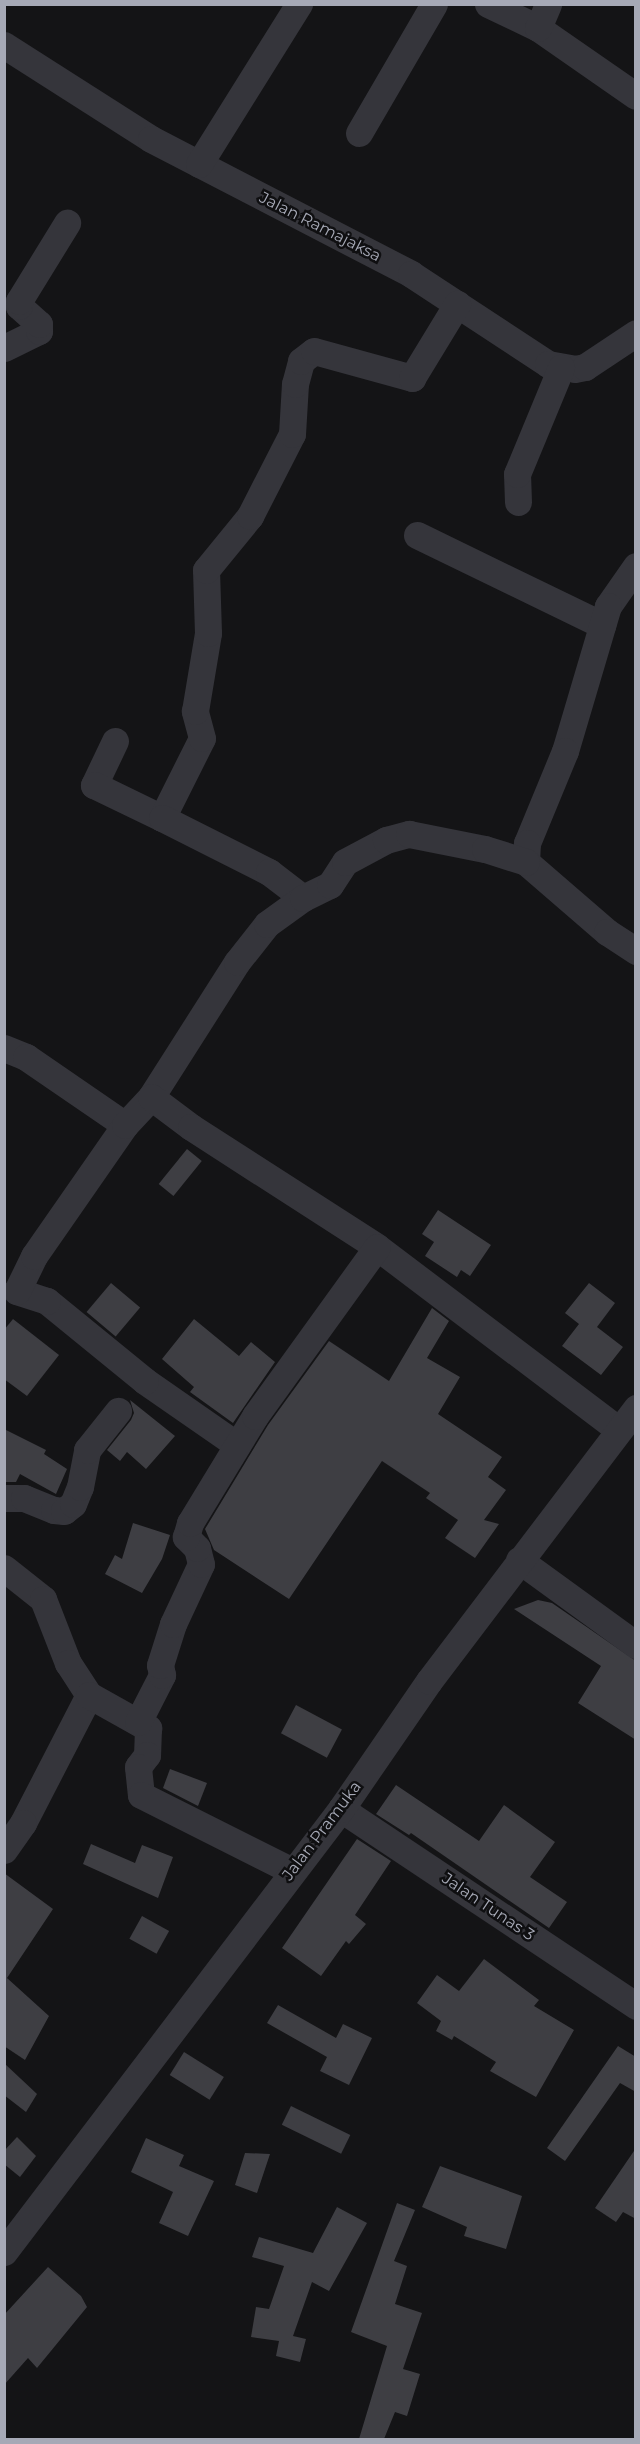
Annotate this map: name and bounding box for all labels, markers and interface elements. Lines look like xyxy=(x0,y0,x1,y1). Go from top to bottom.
street label: Jalan Ramajaksa xyxy=(256,188,384,266)
street label: Jalan Pramuka xyxy=(278,1778,366,1884)
street label: Jalan Tunas 3 xyxy=(438,1869,538,1945)

